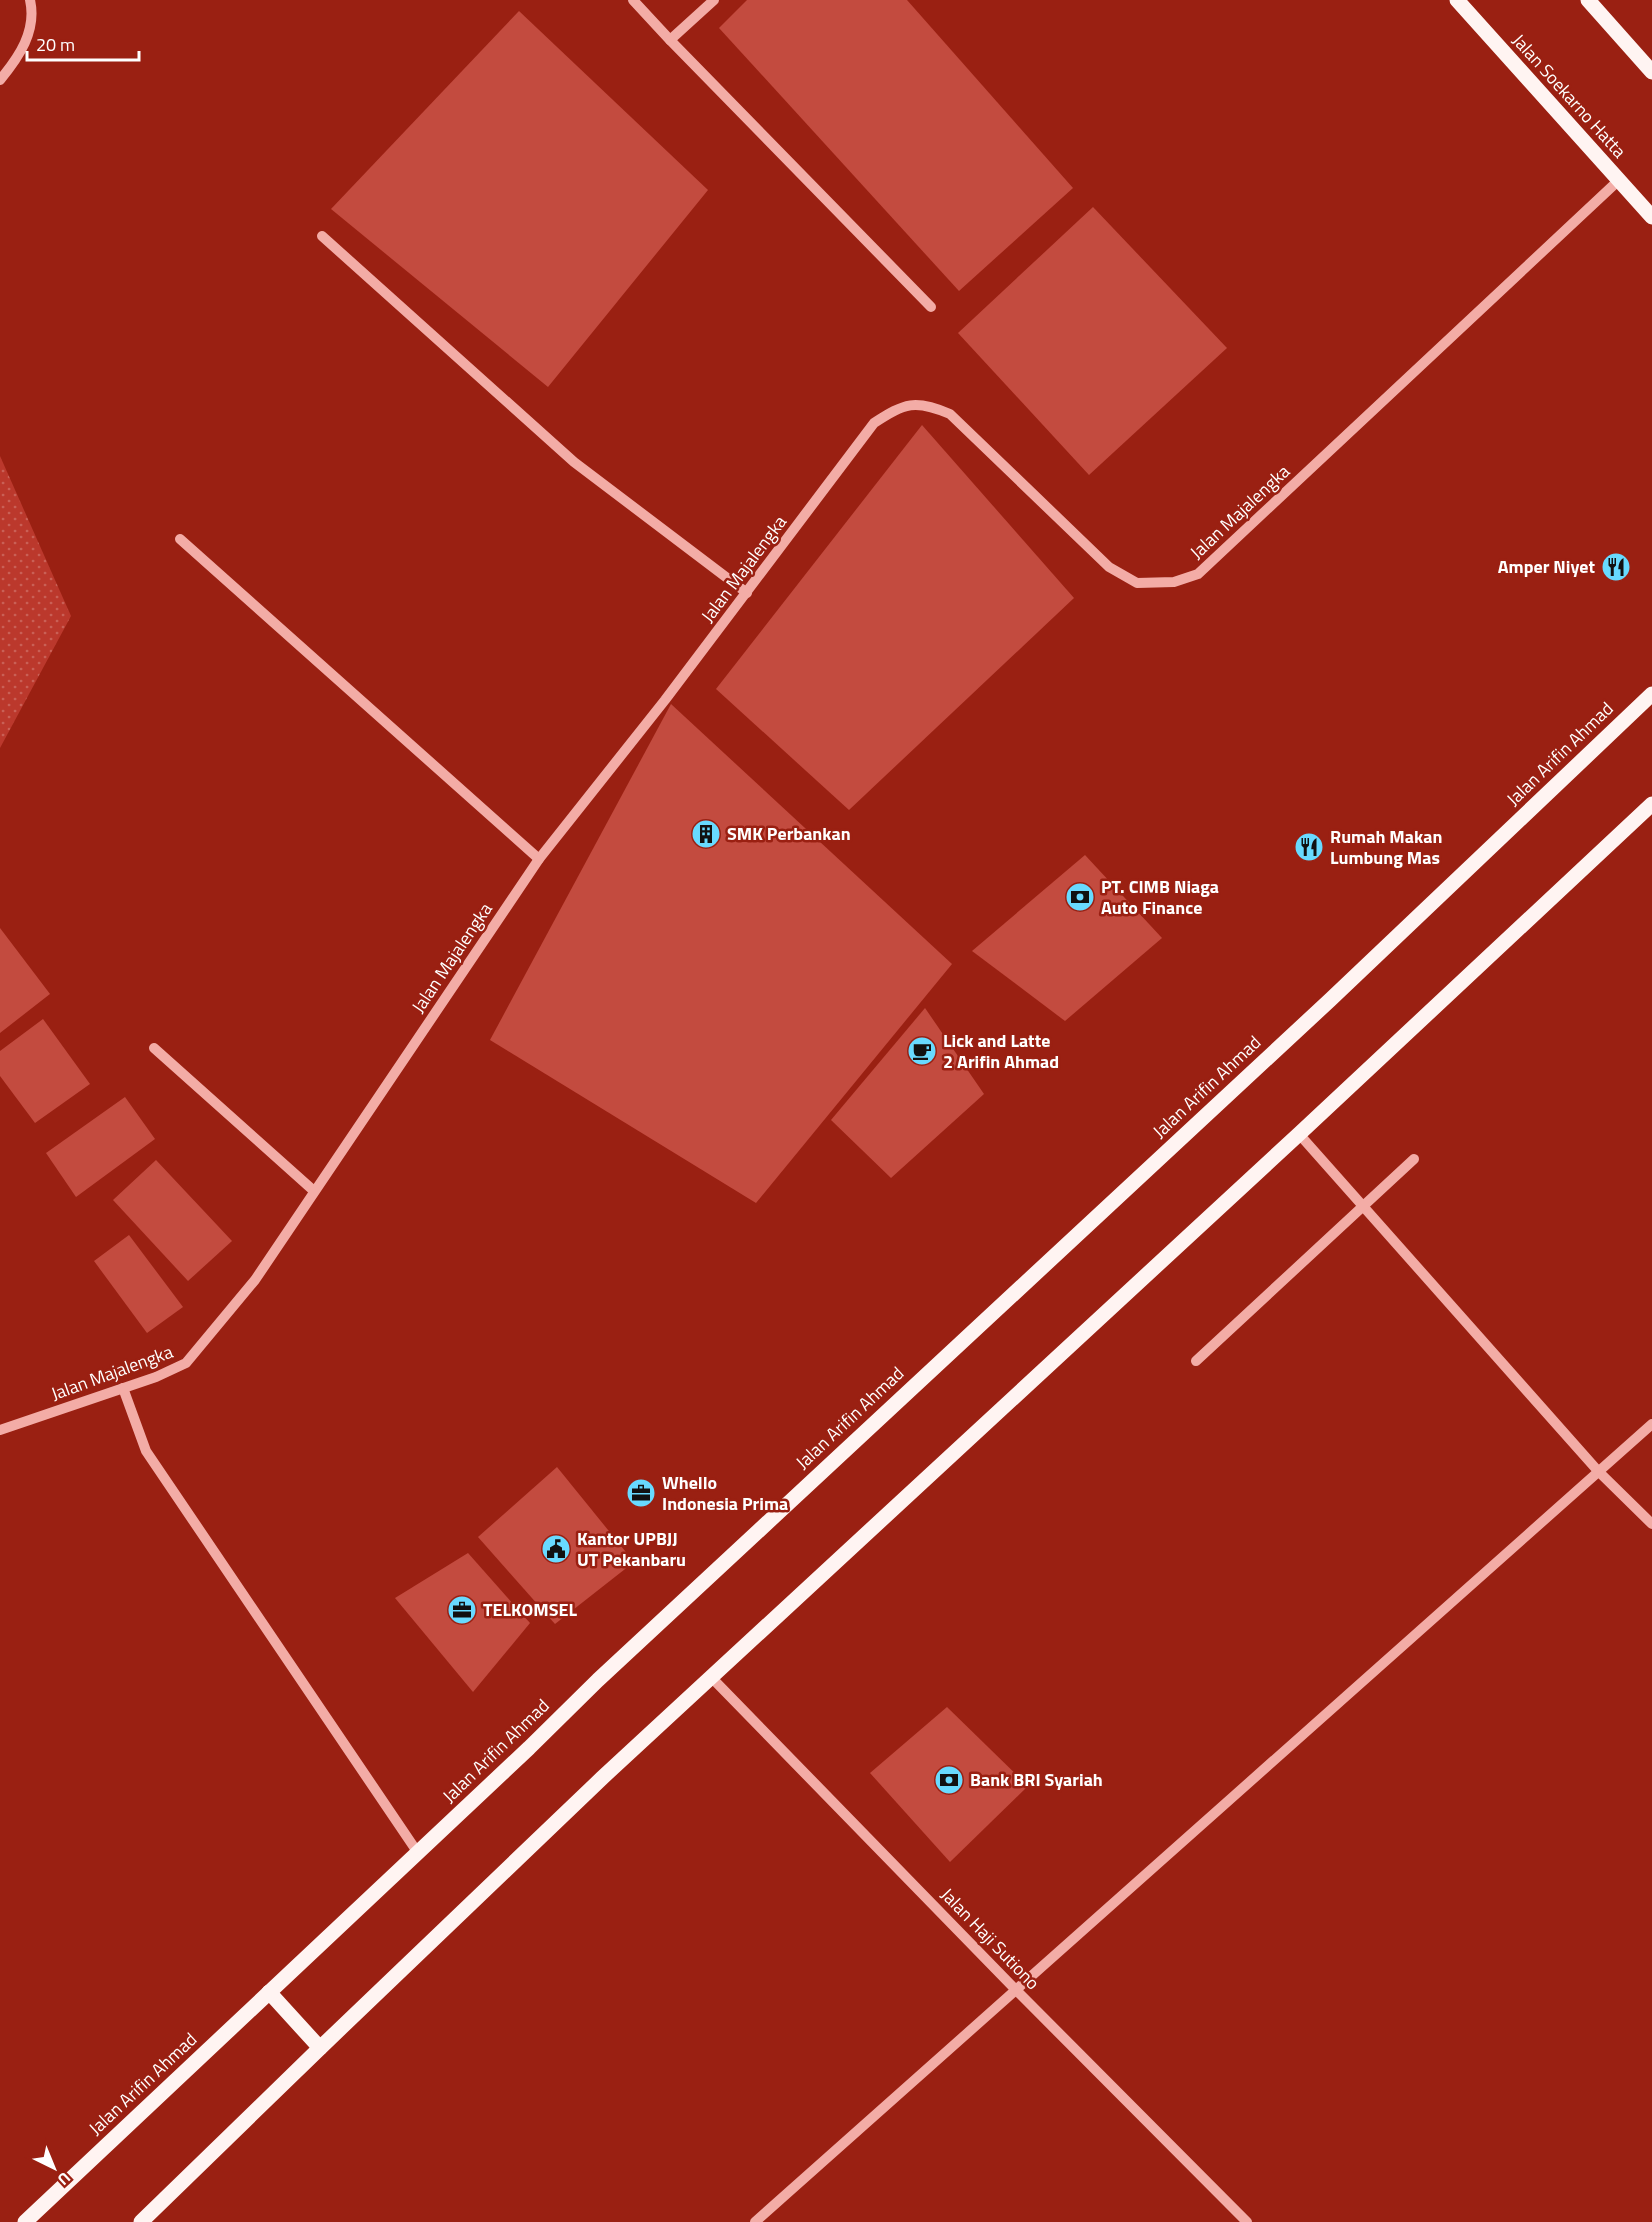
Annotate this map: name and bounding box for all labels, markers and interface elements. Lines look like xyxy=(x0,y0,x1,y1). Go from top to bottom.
scale bar xyxy=(27,24,140,62)
street label: Jalan Soekarno Hatta xyxy=(1506,27,1633,164)
text: 20 m xyxy=(36,31,75,58)
street label: Jalan Majalengka xyxy=(1184,458,1296,565)
street label: Jalan Majalengka xyxy=(694,510,793,628)
restaurant icon: Amper Niyet xyxy=(1600,551,1632,583)
place label: Amper Niyet xyxy=(1498,553,1595,580)
street label: Jalan Arifin Ahmad xyxy=(1500,695,1619,812)
building icon: SMK Perbankan xyxy=(690,818,722,850)
place label: SMK Perbankan xyxy=(727,820,851,847)
place label: Rumah Makan Lumbung Mas xyxy=(1330,823,1442,871)
restaurant icon: Rumah Makan Lumbung Mas xyxy=(1293,831,1325,863)
place label: PT. CIMB Niaga Auto Finance xyxy=(1101,873,1219,921)
bank icon: PT. CIMB Niaga Auto Finance xyxy=(1064,881,1096,913)
street label: Jalan Majalengka xyxy=(405,897,499,1018)
place label: Lick and Latte 2 Arifin Ahmad xyxy=(943,1027,1059,1075)
street label: Jalan Arifin Ahmad xyxy=(1146,1029,1267,1144)
cafe icon: Lick and Latte 2 Arifin Ahmad xyxy=(906,1035,938,1067)
street label: Jalan Majalengka xyxy=(47,1338,177,1407)
street label: Jalan Arifin Ahmad xyxy=(789,1360,910,1475)
place label: Whello Indonesia Prima xyxy=(662,1469,788,1517)
office icon: Whello Indonesia Prima xyxy=(625,1477,657,1509)
place label: Kantor UPBJJ UT Pekanbaru xyxy=(577,1525,686,1573)
public building icon: Kantor UPBJJ UT Pekanbaru xyxy=(540,1533,572,1565)
office icon: TELKOMSEL xyxy=(446,1594,478,1626)
place label: TELKOMSEL xyxy=(483,1596,577,1623)
street label: Jalan Arifin Ahmad xyxy=(436,1692,555,1809)
bank icon: Bank BRI Syariah xyxy=(933,1764,965,1796)
place label: Bank BRI Syariah xyxy=(970,1766,1103,1793)
street label: Jalan Haji Sutiono xyxy=(935,1882,1046,1996)
street label: Jalan Arifin Ahmad xyxy=(82,2026,203,2141)
north arrow xyxy=(24,2138,84,2198)
text: U xyxy=(52,2167,76,2191)

